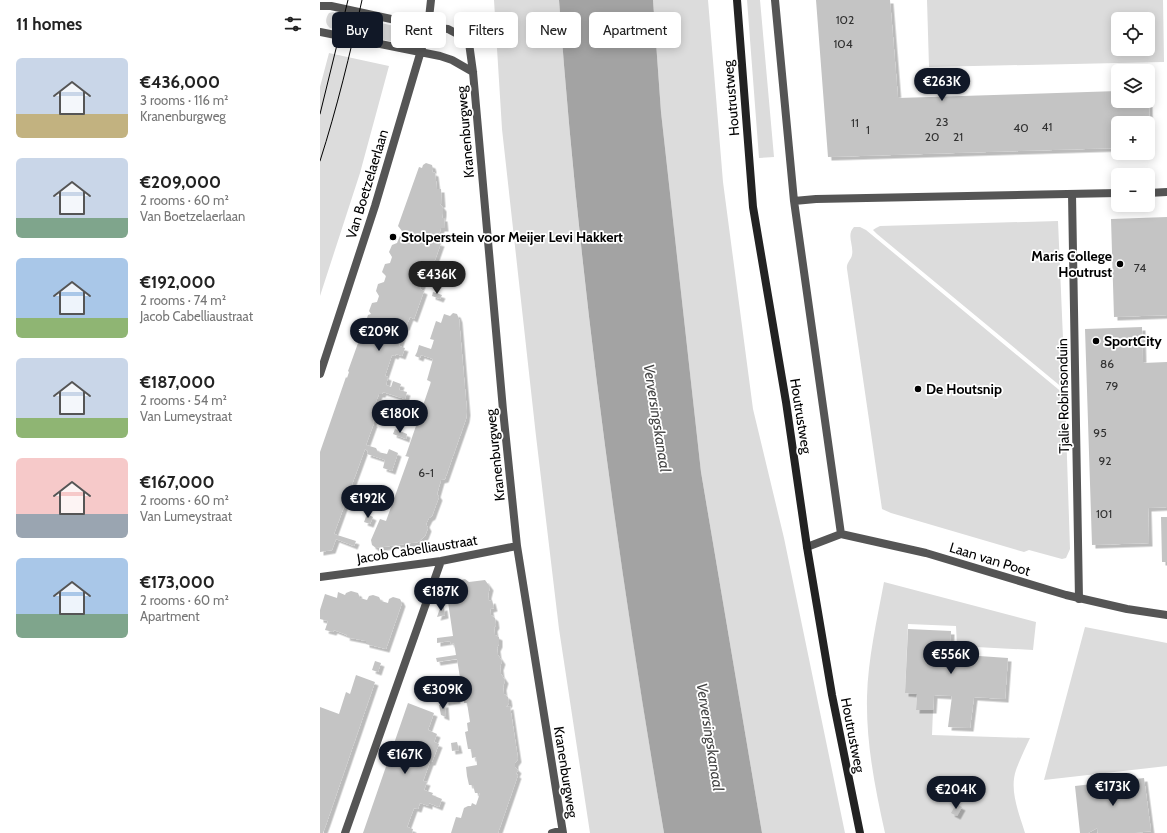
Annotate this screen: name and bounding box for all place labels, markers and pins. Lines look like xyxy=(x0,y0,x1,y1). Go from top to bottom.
pin: €263K xyxy=(914,68,970,102)
place label: Stolperstein voor Meijer Levi Hakkert xyxy=(401,228,623,246)
marker: Stolperstein voor Meijer Levi Hakkert xyxy=(388,232,398,242)
place label: Maris College Houtrust xyxy=(1031,247,1112,281)
marker: Maris College Houtrust xyxy=(1115,259,1125,269)
pin: €436K xyxy=(409,261,465,295)
pin: €209K xyxy=(351,318,407,352)
place label: SportCity xyxy=(1104,332,1162,350)
marker: SportCity xyxy=(1091,336,1101,346)
place label: De Houtsnip xyxy=(926,380,1002,398)
marker: De Houtsnip xyxy=(913,384,923,394)
pin: €180K xyxy=(372,400,428,434)
pin: €192K xyxy=(340,485,396,519)
pin: €187K xyxy=(413,578,469,612)
pin: €556K xyxy=(923,641,979,675)
pin: €309K xyxy=(415,676,471,710)
pin: €167K xyxy=(377,741,433,775)
pin: €173K xyxy=(1085,773,1141,807)
pin: €204K xyxy=(928,776,984,810)

